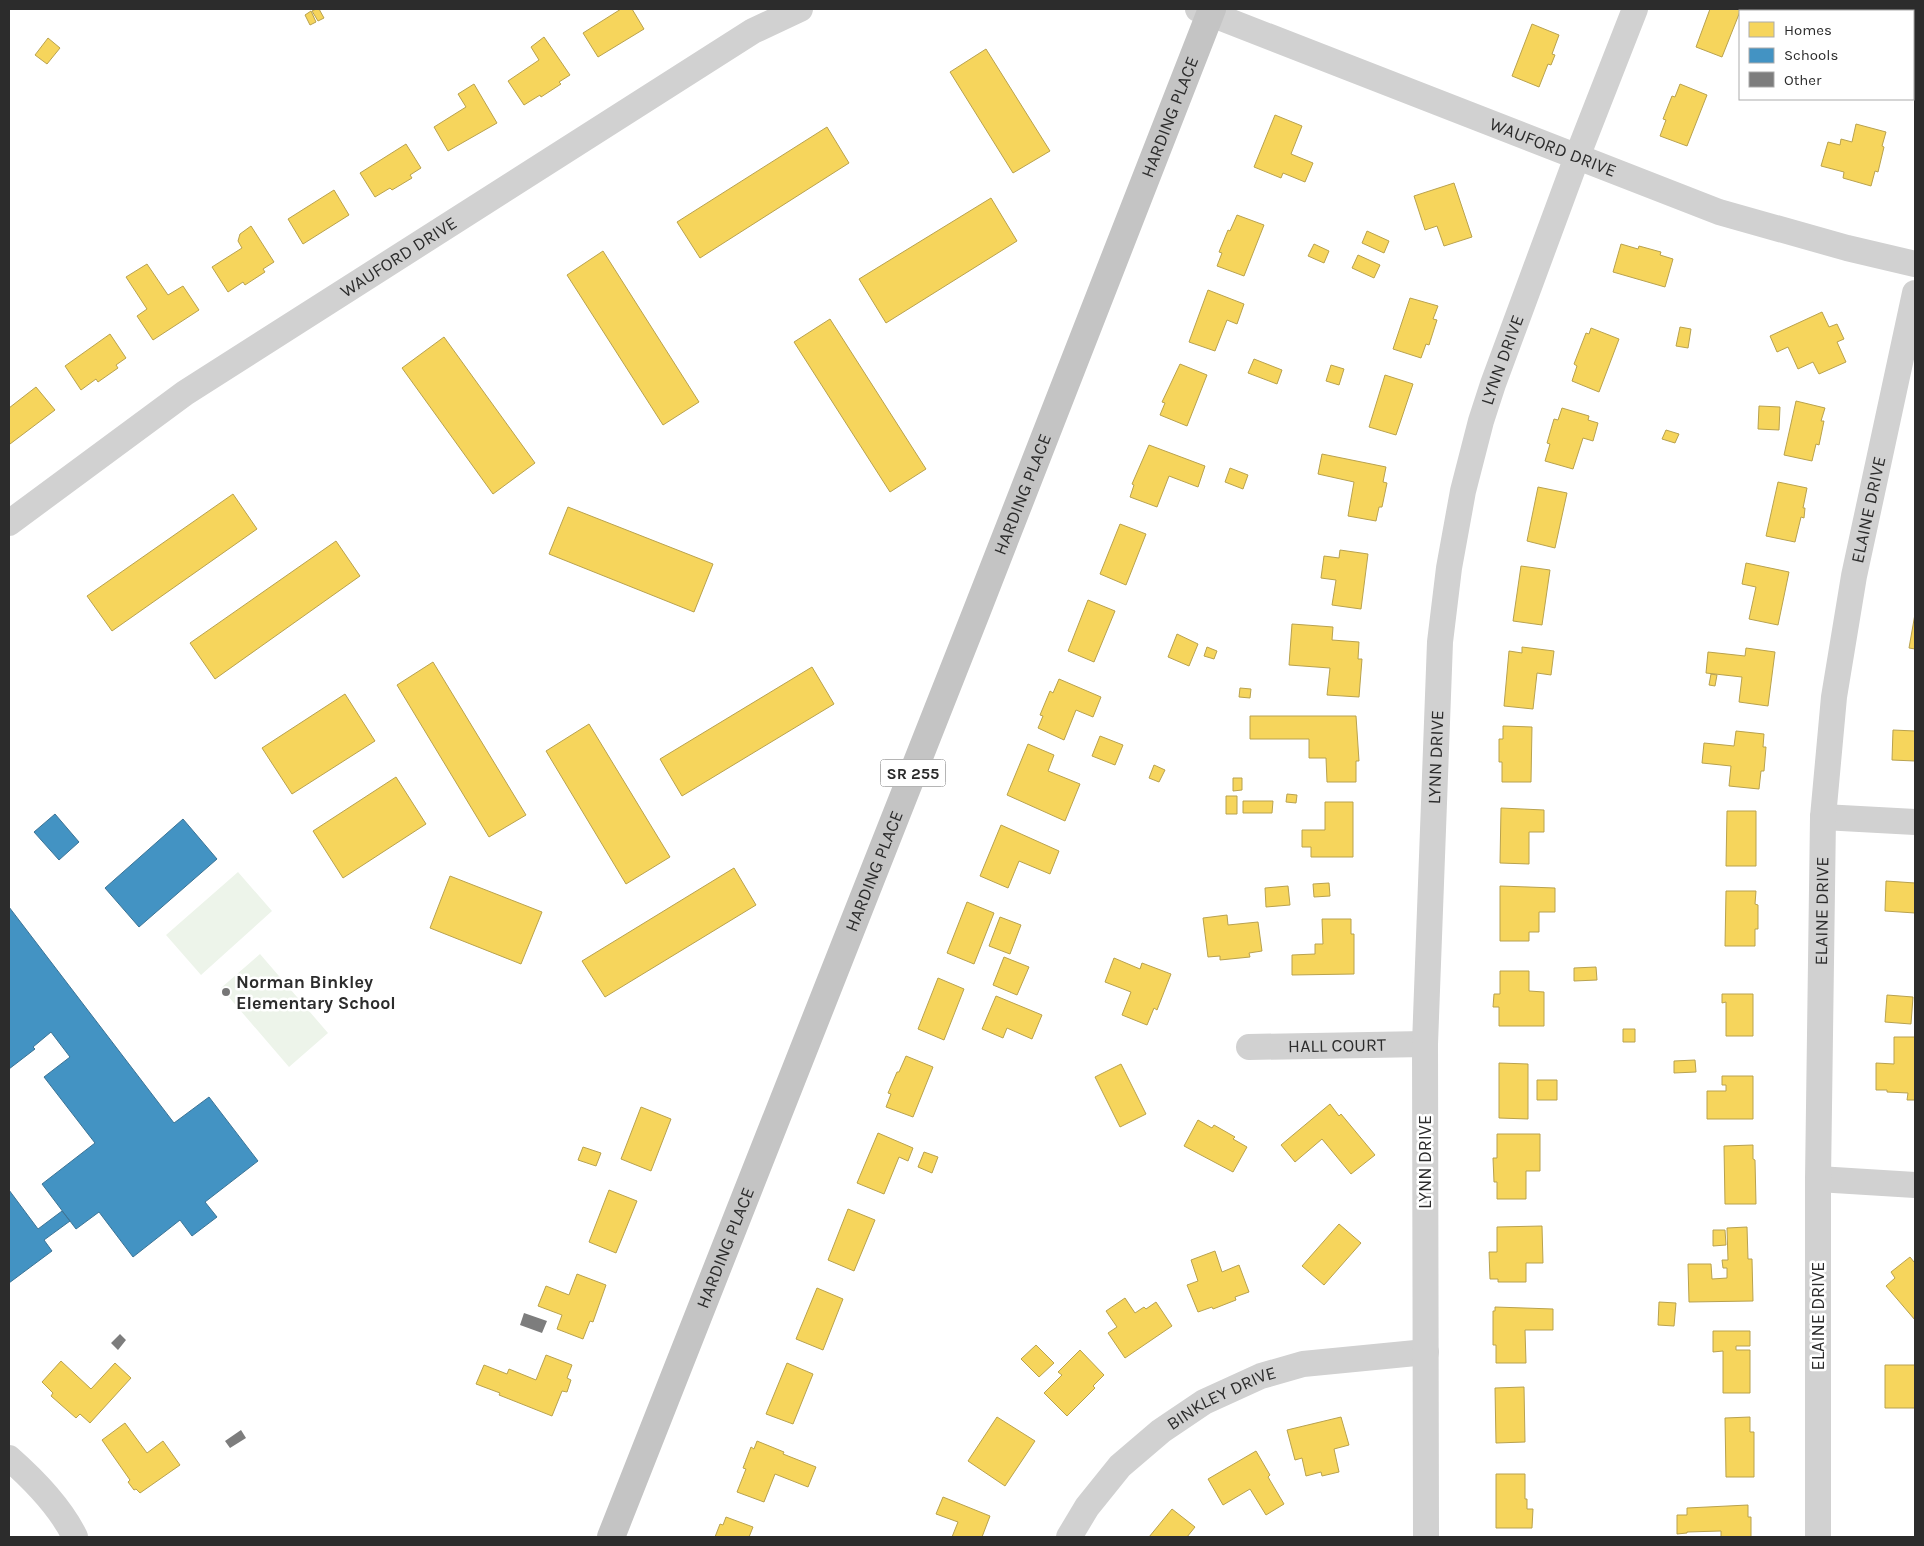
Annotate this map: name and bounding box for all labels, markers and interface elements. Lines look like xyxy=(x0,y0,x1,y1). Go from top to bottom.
legend xyxy=(1739,10,1914,100)
text: Homes xyxy=(1784,21,1832,39)
text: Schools xyxy=(1784,46,1838,64)
street label: HARDING PLACE xyxy=(1136,53,1203,181)
text: Other xyxy=(1784,71,1822,89)
street label: WAUFORD DRIVE xyxy=(1487,113,1619,182)
street label: WAUFORD DRIVE xyxy=(336,212,461,302)
street label: LYNN DRIVE xyxy=(1476,312,1529,408)
street label: HARDING PLACE xyxy=(989,430,1056,558)
street label: ELAINE DRIVE xyxy=(1846,454,1891,565)
street label: LYNN DRIVE xyxy=(1423,710,1448,805)
road number: SR 255 xyxy=(880,760,946,786)
street label: HARDING PLACE xyxy=(840,807,908,935)
street label: ELAINE DRIVE xyxy=(1810,856,1833,966)
place label: Norman Binkley Elementary School xyxy=(236,971,396,1014)
marker: Norman Binkley Elementary School xyxy=(220,986,232,998)
street label: HALL COURT xyxy=(1288,1034,1386,1057)
street label: LYNN DRIVE xyxy=(1414,1115,1436,1209)
street label: HARDING PLACE xyxy=(691,1184,759,1312)
street label: ELAINE DRIVE xyxy=(1807,1262,1829,1370)
street label: BINKLEY DRIVE xyxy=(1163,1361,1279,1435)

